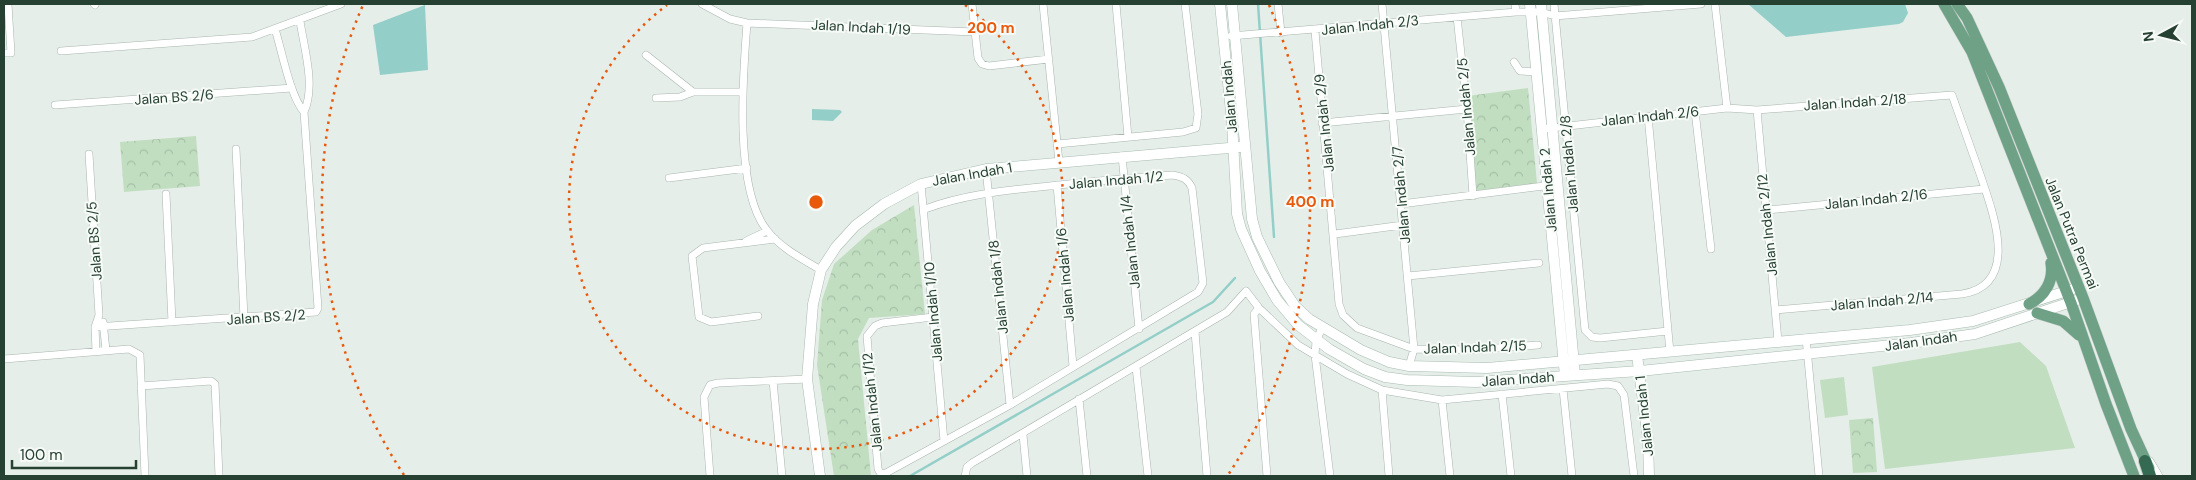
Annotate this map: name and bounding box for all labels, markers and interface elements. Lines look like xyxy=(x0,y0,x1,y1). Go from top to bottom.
north arrow xyxy=(2136,10,2186,60)
street label: Jalan Indah 2/3 xyxy=(1320,11,1420,39)
street label: Jalan Indah 1/19 xyxy=(811,15,911,39)
text: 200 m xyxy=(967,18,1015,38)
text: N xyxy=(2139,30,2158,43)
street label: Jalan Indah 2/5 xyxy=(1453,57,1479,157)
street label: Jalan Indah xyxy=(1217,60,1241,134)
street label: Jalan Indah 2/9 xyxy=(1310,73,1338,173)
street label: Jalan BS 2/6 xyxy=(134,85,214,109)
street label: Jalan Indah 2/18 xyxy=(1803,89,1907,115)
street label: Jalan Indah 2/6 xyxy=(1600,102,1700,130)
street label: Jalan Indah 2/8 xyxy=(1556,114,1582,214)
street label: Jalan Indah 2/7 xyxy=(1388,146,1414,244)
street label: Jalan Indah 2 xyxy=(1535,147,1561,233)
street label: Jalan Indah 1 xyxy=(931,158,1013,190)
street label: Jalan Indah 1/2 xyxy=(1068,167,1164,193)
street label: Jalan Indah 2/12 xyxy=(1753,173,1781,277)
street label: Jalan Putra Permai xyxy=(2041,174,2103,292)
street label: Jalan Indah 2/16 xyxy=(1824,185,1928,213)
text: 400 m xyxy=(1286,192,1334,212)
centre of rings xyxy=(807,193,825,211)
street label: Jalan Indah 1/4 xyxy=(1116,194,1144,290)
street label: Jalan BS 2/5 xyxy=(82,201,106,281)
street label: Jalan Indah 1/6 xyxy=(1052,227,1078,323)
street label: Jalan Indah 1/8 xyxy=(984,239,1012,335)
street label: Jalan Indah 1/10 xyxy=(920,261,946,363)
street label: Jalan Indah 2/14 xyxy=(1830,288,1935,314)
street label: Jalan BS 2/2 xyxy=(226,305,306,329)
street label: Jalan Indah xyxy=(1884,327,1958,355)
street label: Jalan Indah 2/15 xyxy=(1423,336,1527,358)
street label: Jalan Indah 1/12 xyxy=(858,352,886,452)
street label: Jalan Indah xyxy=(1481,367,1555,391)
street label: Jalan Indah 1 xyxy=(1631,375,1657,457)
scale bar xyxy=(12,438,136,470)
text: 100 m xyxy=(20,445,63,465)

